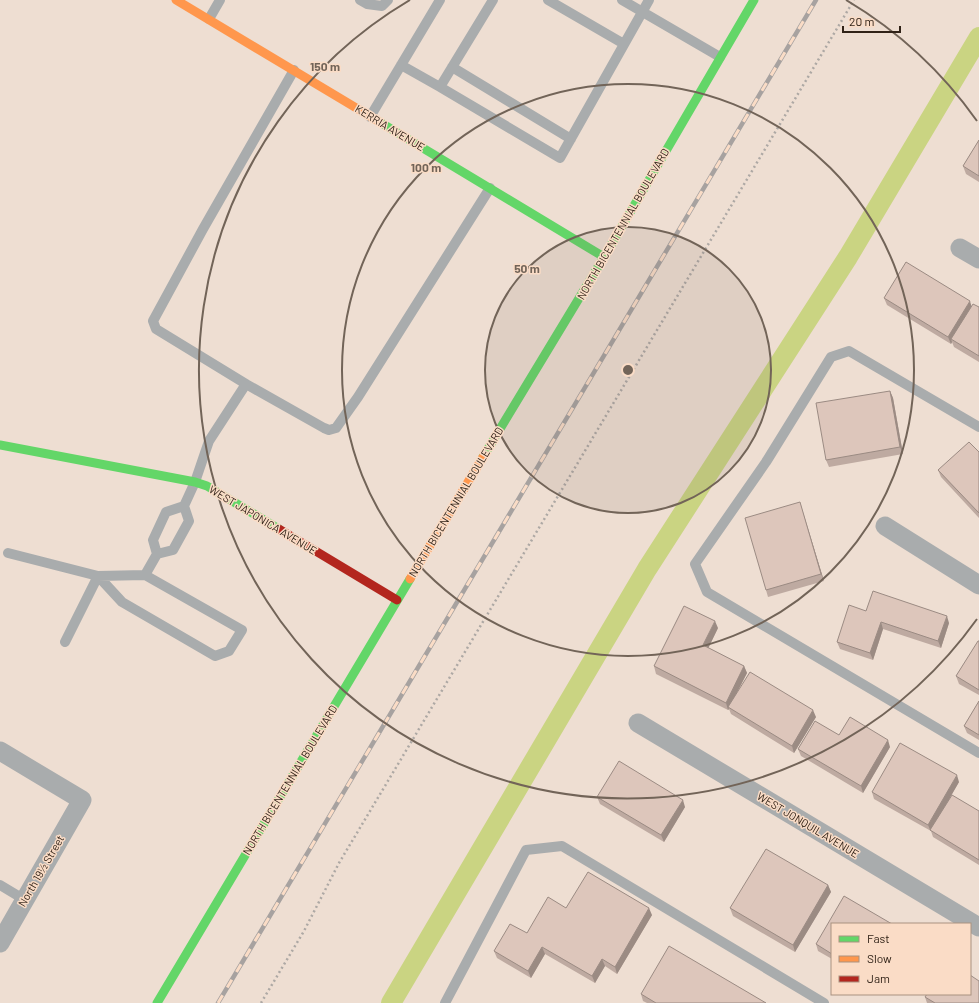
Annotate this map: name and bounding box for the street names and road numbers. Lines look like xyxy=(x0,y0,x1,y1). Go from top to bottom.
street label: KERRIA AVENUE xyxy=(353,102,428,154)
street label: NORTH BICENTENNIAL BOULEVARD xyxy=(574,146,671,302)
street label: NORTH BICENTENNIAL BOULEVARD xyxy=(406,424,506,579)
street label: WEST JAPONICA AVENUE xyxy=(207,482,320,557)
street label: NORTH BICENTENNIAL BOULEVARD xyxy=(240,702,340,857)
street label: WEST JONQUIL AVENUE xyxy=(755,789,862,860)
street label: North 19½ Street xyxy=(15,833,66,909)

